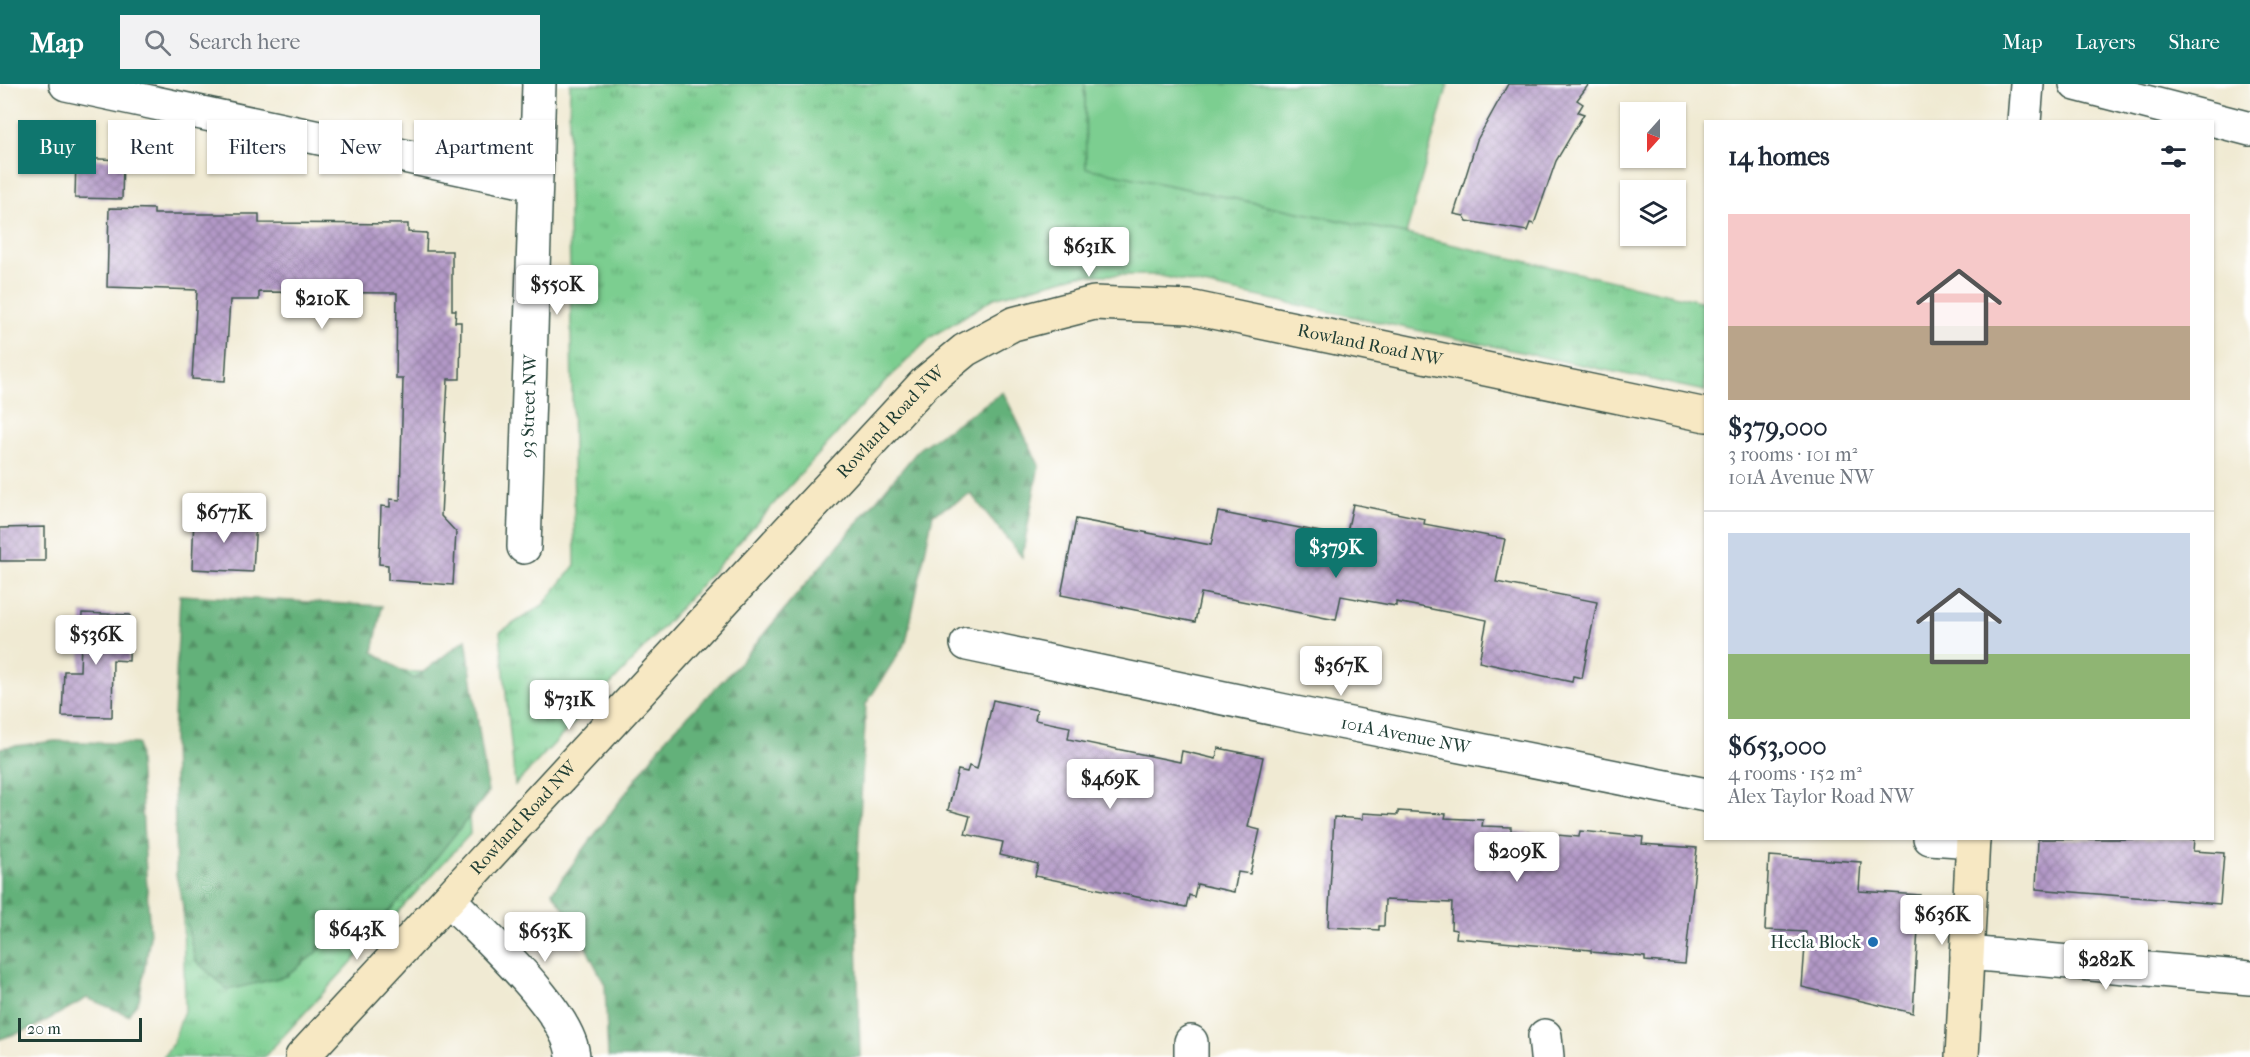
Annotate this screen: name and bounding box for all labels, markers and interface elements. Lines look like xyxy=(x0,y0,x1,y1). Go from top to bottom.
search box xyxy=(120,15,540,69)
text: Map xyxy=(30,26,84,59)
icon: search xyxy=(141,26,174,59)
text: Search here xyxy=(189,29,300,55)
text: Map xyxy=(2002,30,2043,54)
text: Layers xyxy=(2076,30,2135,54)
text: Share xyxy=(2168,30,2220,54)
north arrow xyxy=(1620,102,1686,168)
map controls xyxy=(1620,102,1686,246)
chip: Buy xyxy=(18,120,96,174)
chip: Rent xyxy=(108,120,195,174)
chip: Filters xyxy=(207,120,307,174)
chip: New xyxy=(319,120,402,174)
chip: Apartment xyxy=(414,120,555,174)
icon: filters xyxy=(2157,140,2190,173)
text: 14 homes xyxy=(1728,141,1830,172)
button: layers xyxy=(1620,180,1686,246)
pin: $631K xyxy=(1047,227,1131,278)
text: $631K xyxy=(1063,235,1115,258)
icon: home xyxy=(1905,253,2013,361)
pin: $550K xyxy=(515,265,599,316)
text: $550K xyxy=(530,273,584,296)
pin: $210K xyxy=(280,279,364,330)
text: $210K xyxy=(295,287,349,310)
street label: Rowland Road NW xyxy=(1296,319,1446,370)
street label: 93 Street NW xyxy=(516,353,541,458)
street label: Rowland Road NW xyxy=(832,360,950,482)
text: $379,000 xyxy=(1728,412,1828,443)
text: 3 rooms · 101 m² xyxy=(1728,443,1857,466)
text: 101A Avenue NW xyxy=(1728,466,1874,489)
pin: $677K xyxy=(182,493,266,544)
text: $677K xyxy=(196,501,252,524)
pin: $379K xyxy=(1294,528,1378,579)
text: $379K xyxy=(1309,536,1363,559)
icon: home xyxy=(1905,572,2013,680)
pin: $536K xyxy=(54,615,138,666)
text: $536K xyxy=(69,623,123,646)
pin: $367K xyxy=(1299,646,1383,697)
text: $367K xyxy=(1314,654,1368,677)
pin: $731K xyxy=(527,680,611,731)
text: $731K xyxy=(544,688,594,711)
street label: 101A Avenue NW xyxy=(1339,712,1473,758)
text: $653,000 xyxy=(1728,731,1827,762)
street label: Rowland Road NW xyxy=(465,755,582,879)
pin: $469K xyxy=(1068,759,1152,810)
text: 4 rooms · 152 m² xyxy=(1728,762,1862,785)
text: $469K xyxy=(1081,767,1139,790)
text: Alex Taylor Road NW xyxy=(1728,785,1914,808)
pin: $209K xyxy=(1475,832,1559,883)
text: $209K xyxy=(1488,840,1546,863)
pin: $636K xyxy=(1900,895,1984,946)
text: $636K xyxy=(1914,903,1970,926)
pin: $643K xyxy=(315,910,399,961)
pin: $653K xyxy=(503,912,587,963)
text: $643K xyxy=(329,918,385,941)
text: $653K xyxy=(518,920,572,943)
place label: Hecla Block xyxy=(1770,932,1862,953)
marker: Hecla Block xyxy=(1866,935,1880,949)
pin: $282K xyxy=(2064,940,2148,991)
text: $282K xyxy=(2078,948,2134,971)
scale bar xyxy=(18,1015,142,1042)
text: 20 m xyxy=(27,1019,61,1038)

